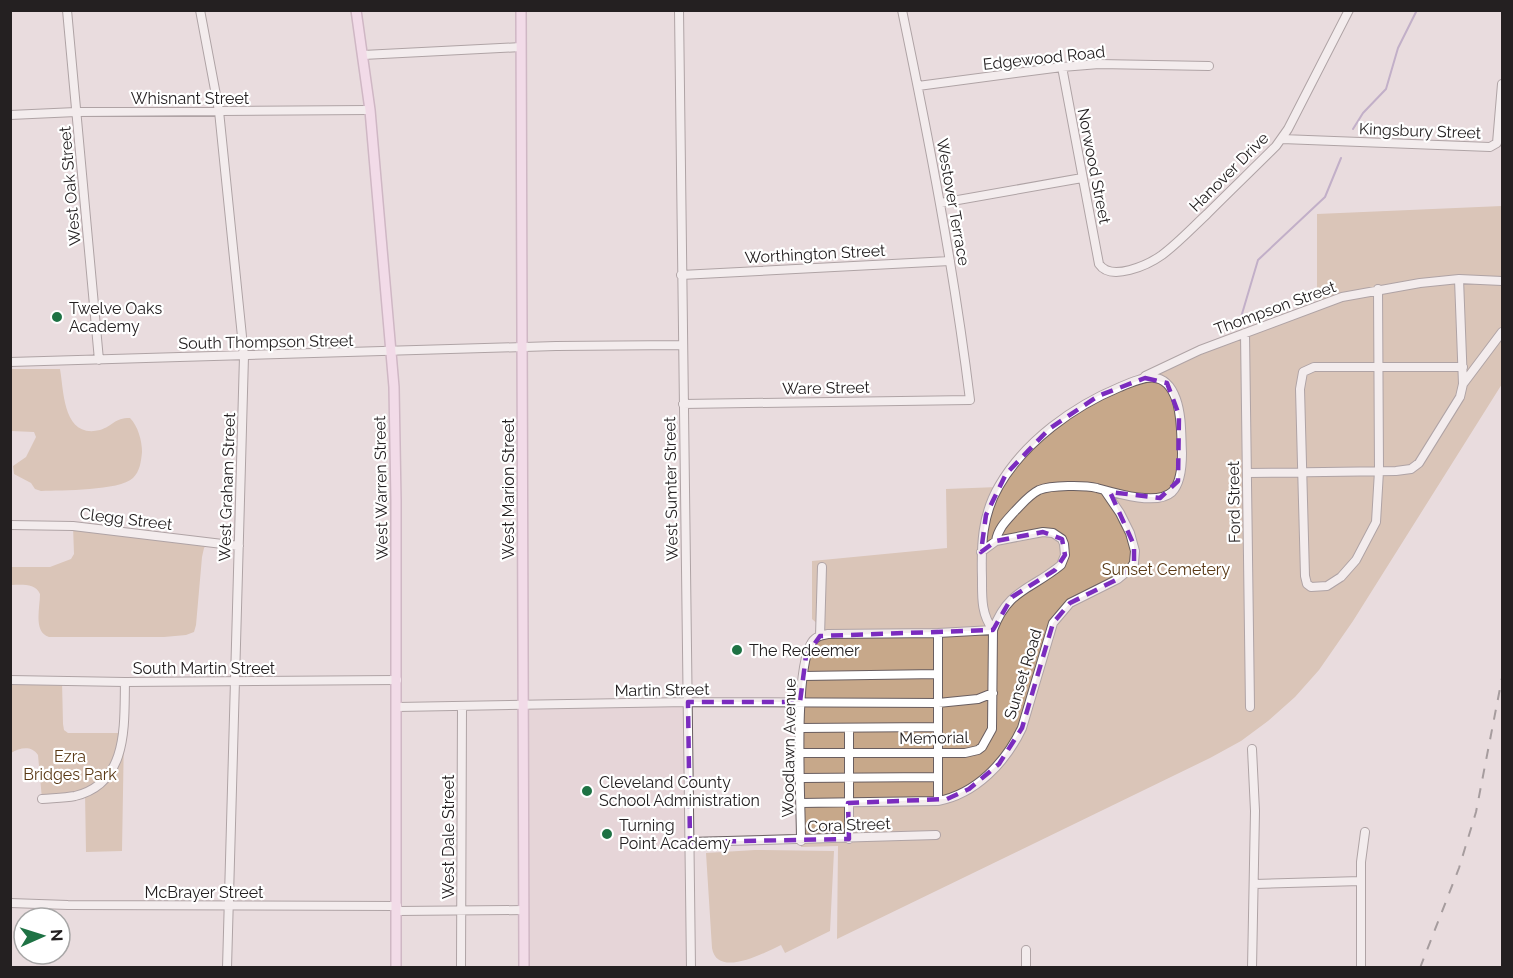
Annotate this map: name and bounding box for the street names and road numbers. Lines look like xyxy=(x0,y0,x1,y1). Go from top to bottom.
street label: Edgewood Road xyxy=(982,42,1106,74)
street label: Whisnant Street xyxy=(131,89,250,108)
street label: Norwood Street xyxy=(1073,107,1115,226)
street label: Kingsbury Street xyxy=(1359,119,1482,143)
street label: West Oak Street xyxy=(55,125,85,247)
street label: Hanover Drive xyxy=(1185,128,1273,216)
street label: Westover Terrace xyxy=(932,137,974,267)
street label: Worthington Street xyxy=(744,241,886,267)
street label: Thompson Street xyxy=(1212,277,1339,339)
street label: South Thompson Street xyxy=(178,331,354,353)
street label: Ware Street xyxy=(782,378,871,398)
street label: West Graham Street xyxy=(215,411,239,562)
street label: West Warren Street xyxy=(370,415,392,560)
street label: West Sumter Street xyxy=(660,416,682,561)
street label: West Marion Street xyxy=(499,418,518,560)
street label: Ford Street xyxy=(1224,460,1244,543)
street label: Clegg Street xyxy=(79,504,174,534)
street label: Sunset Road xyxy=(1000,627,1046,721)
street label: South Martin Street xyxy=(133,659,276,678)
street label: Woodlawn Avenue xyxy=(778,678,800,818)
street label: Martin Street xyxy=(614,680,710,700)
street label: Memorial xyxy=(899,728,970,748)
street label: West Dale Street xyxy=(439,774,458,899)
street label: Cora Street xyxy=(807,814,892,836)
street label: McBrayer Street xyxy=(145,883,264,902)

